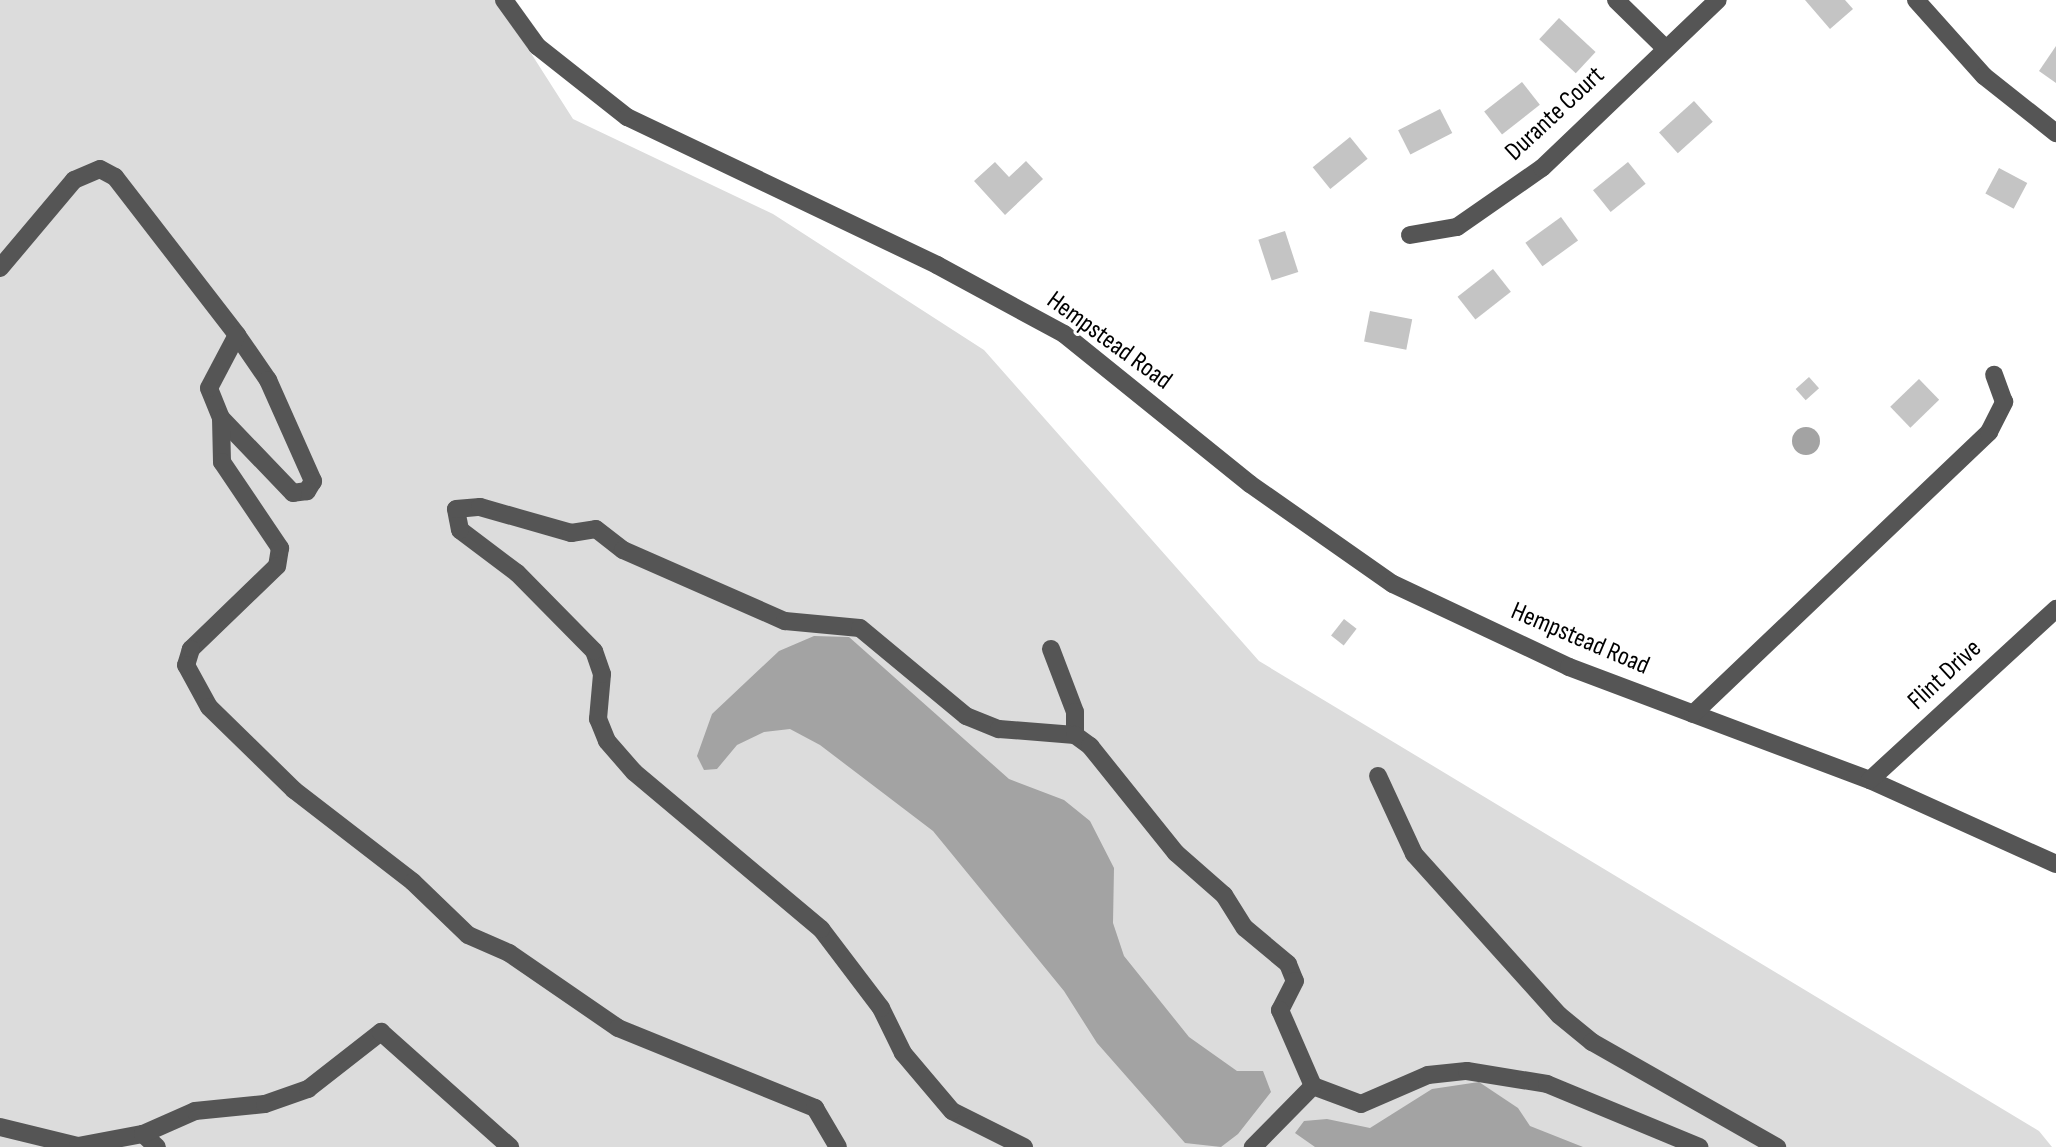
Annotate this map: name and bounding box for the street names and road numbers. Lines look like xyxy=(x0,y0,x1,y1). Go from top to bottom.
street label: Durante Court xyxy=(1499,60,1611,168)
street label: Hempstead Road xyxy=(1040,285,1178,397)
street label: Hempstead Road xyxy=(1506,596,1654,682)
street label: Flint Drive xyxy=(1902,633,1988,717)

